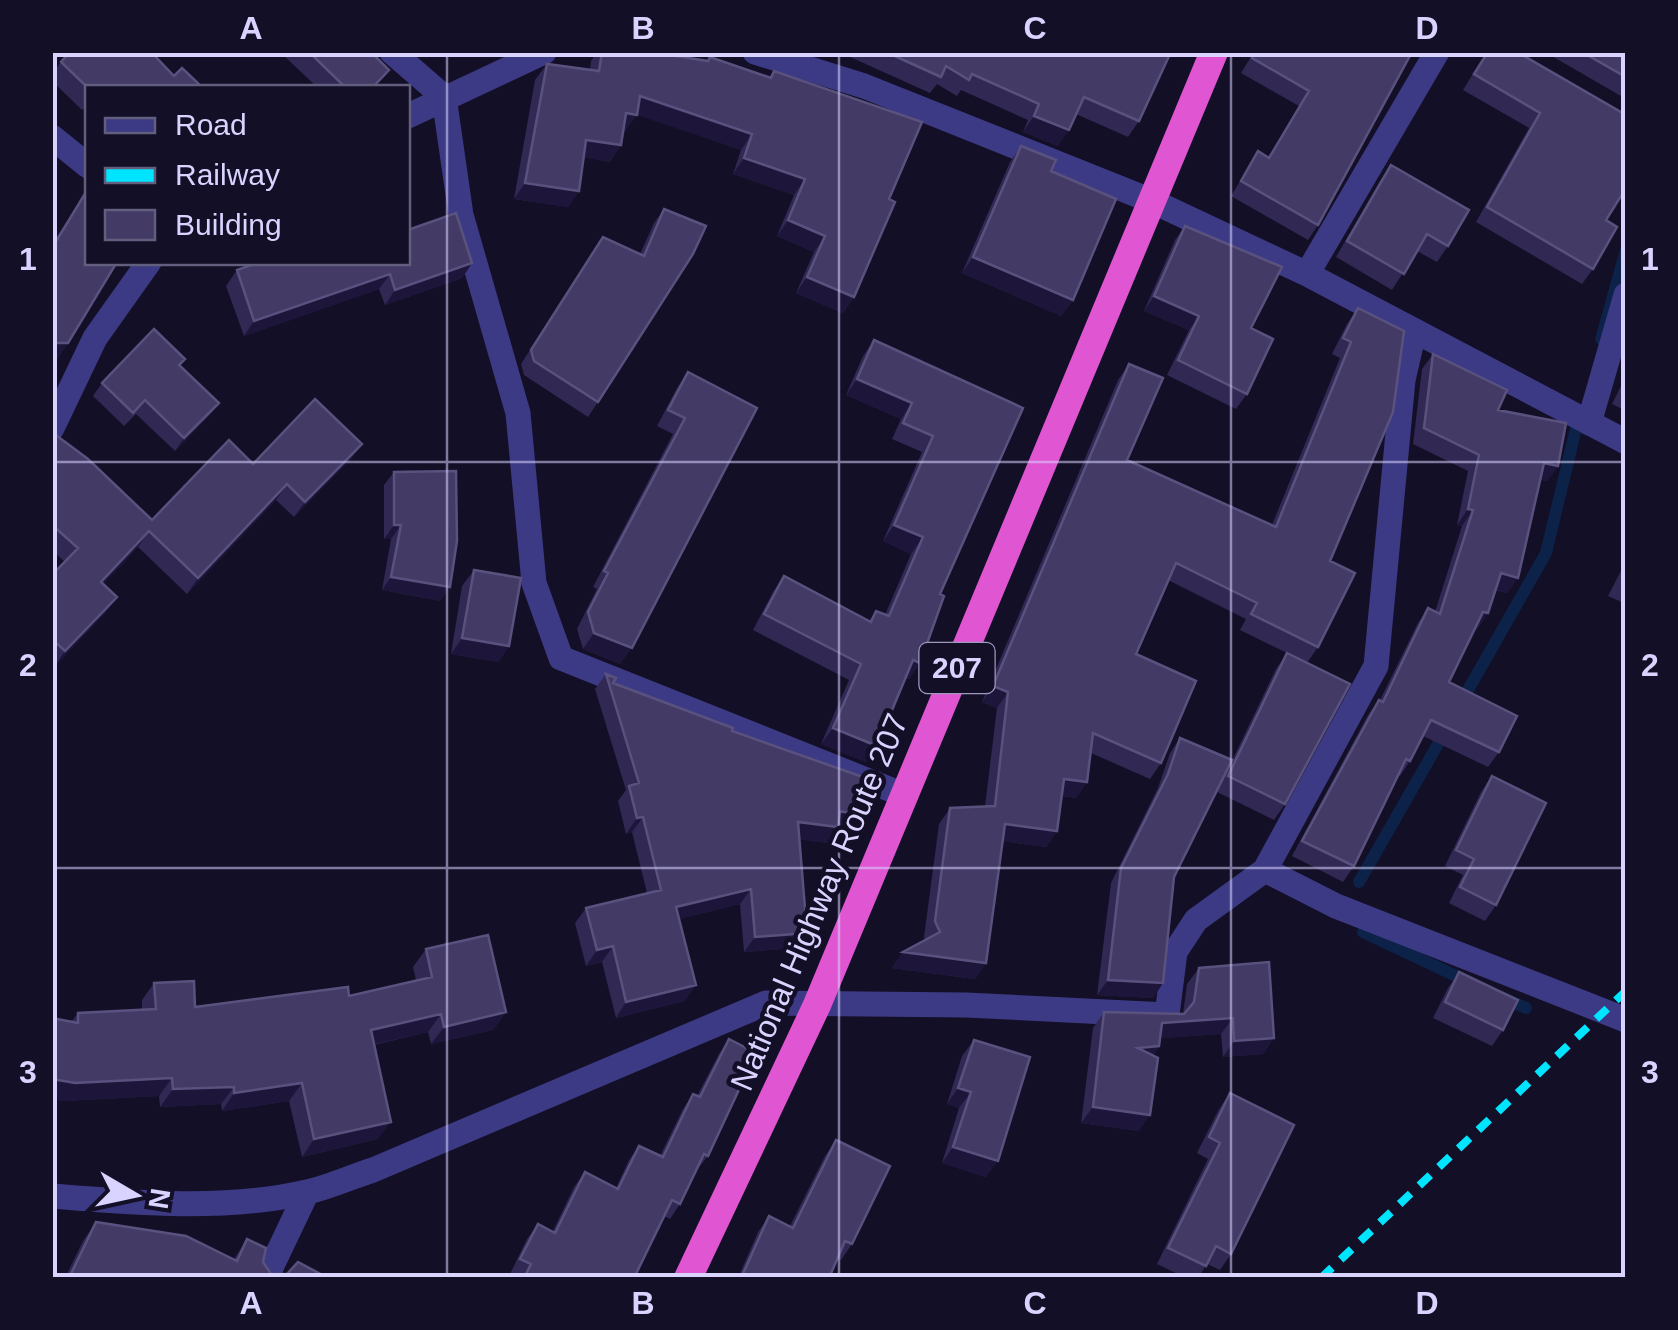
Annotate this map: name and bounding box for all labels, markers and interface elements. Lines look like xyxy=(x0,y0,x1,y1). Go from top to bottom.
text: A xyxy=(239,10,263,46)
text: B xyxy=(631,10,655,46)
text: C xyxy=(1023,10,1047,46)
text: D xyxy=(1415,10,1439,46)
legend xyxy=(85,85,410,265)
text: Road xyxy=(175,108,247,141)
text: Railway xyxy=(175,158,280,191)
text: Building xyxy=(175,208,282,241)
text: 1 xyxy=(19,241,37,277)
text: 1 xyxy=(1641,241,1659,277)
road number: 207 xyxy=(920,643,994,693)
text: 2 xyxy=(19,647,37,683)
text: 2 xyxy=(1641,647,1659,683)
street label: National Highway Route 207 xyxy=(723,708,915,1096)
text: 3 xyxy=(19,1054,37,1090)
text: 3 xyxy=(1641,1054,1659,1090)
north arrow xyxy=(85,1145,185,1245)
text: N xyxy=(142,1186,176,1211)
text: A xyxy=(239,1285,263,1321)
text: B xyxy=(631,1285,655,1321)
text: C xyxy=(1023,1285,1047,1321)
text: D xyxy=(1415,1285,1439,1321)

